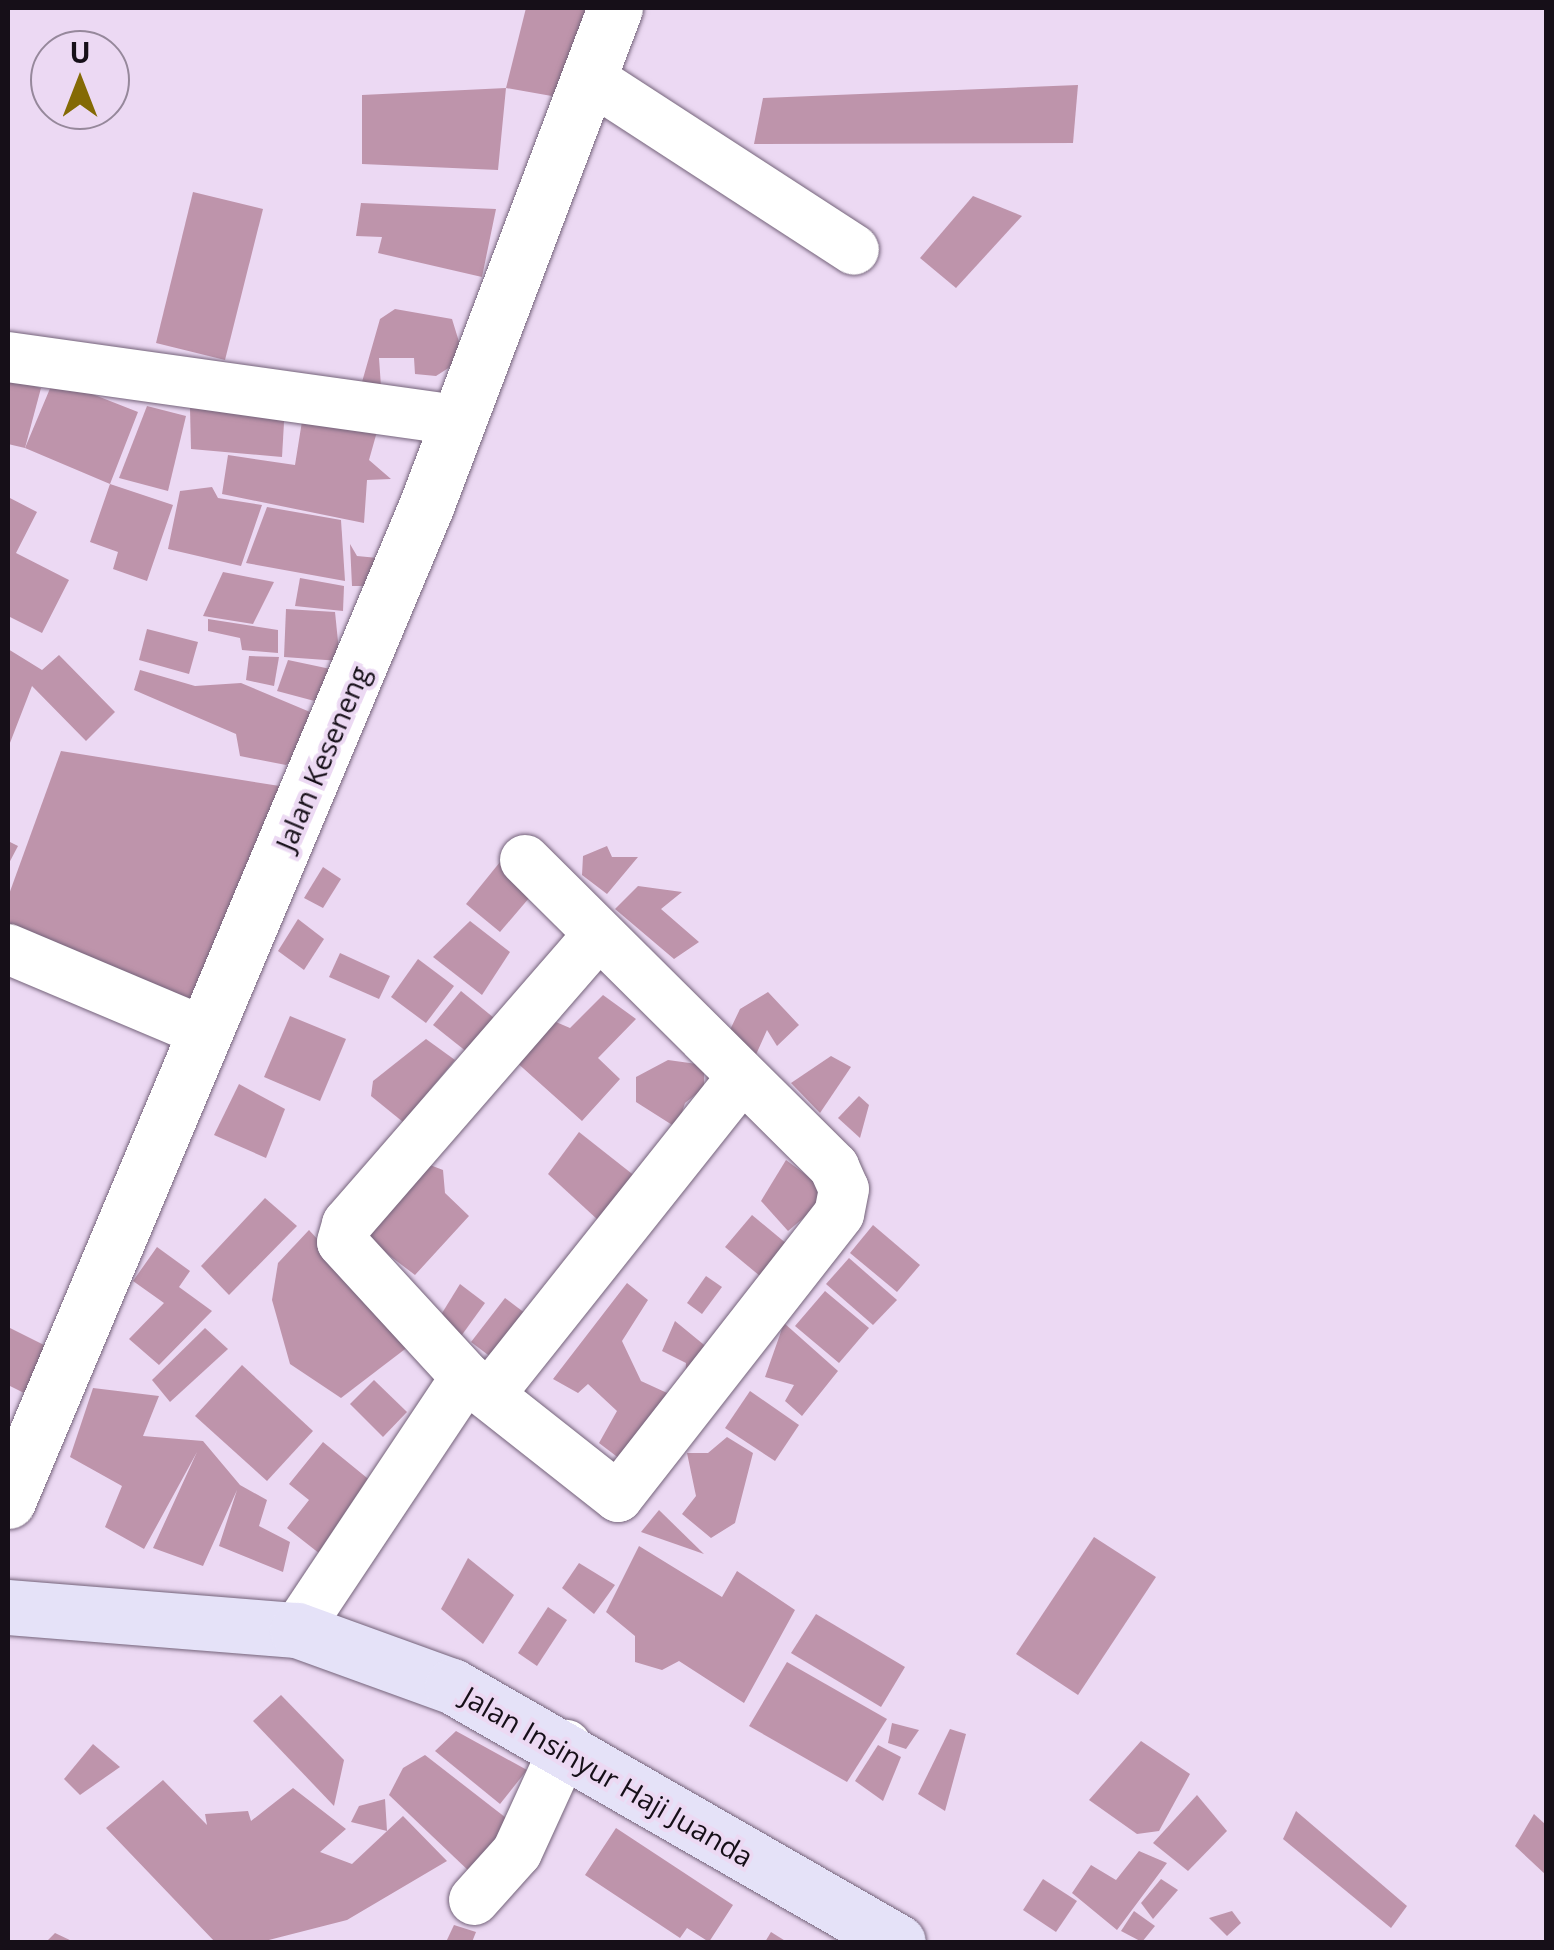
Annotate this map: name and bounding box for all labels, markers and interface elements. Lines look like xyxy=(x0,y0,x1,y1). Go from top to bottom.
north arrow xyxy=(30,30,130,130)
text: U xyxy=(69,33,91,71)
street label: Jalan Keseneng xyxy=(268,661,376,855)
street label: Jalan Insinyur Haji Juanda xyxy=(457,1679,759,1873)

